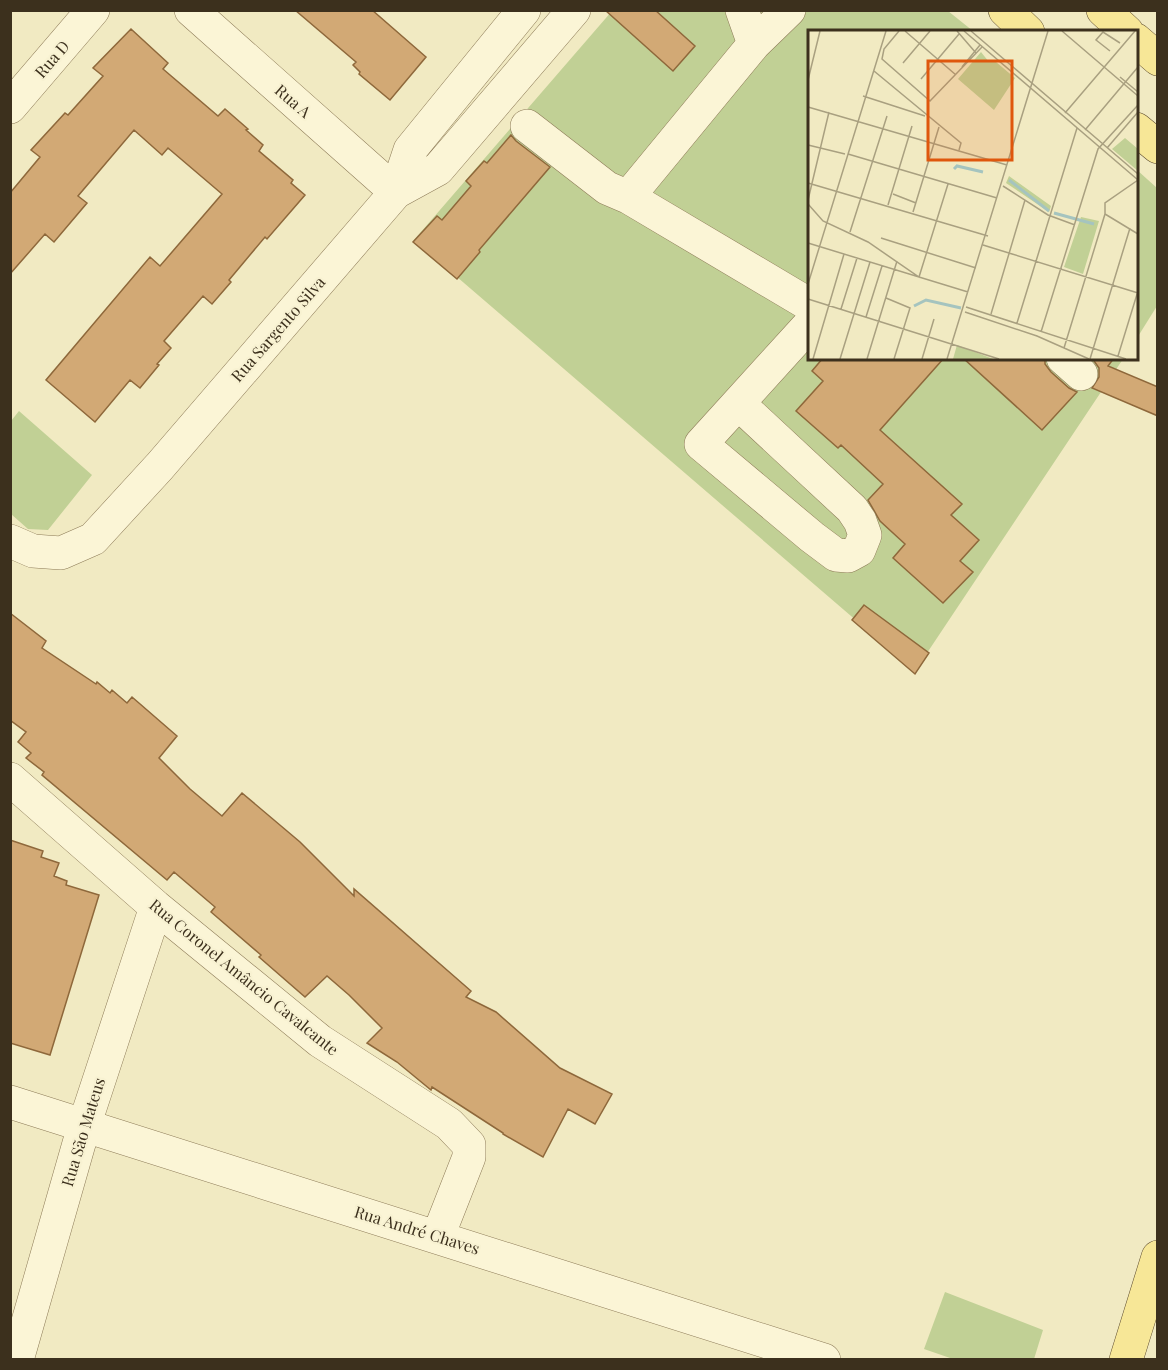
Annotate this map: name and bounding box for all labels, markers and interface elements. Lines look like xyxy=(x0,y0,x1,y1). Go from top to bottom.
inset map xyxy=(808,30,1138,360)
street label: Rua D xyxy=(30,36,74,82)
street label: Rua A xyxy=(271,79,316,123)
street label: Rua Sargento Silva xyxy=(226,272,329,386)
street label: Rua Coronel Amâncio Cavalcante xyxy=(145,894,343,1060)
street label: Rua São Mateus xyxy=(56,1075,109,1189)
street label: Rua André Chaves xyxy=(352,1200,482,1259)

